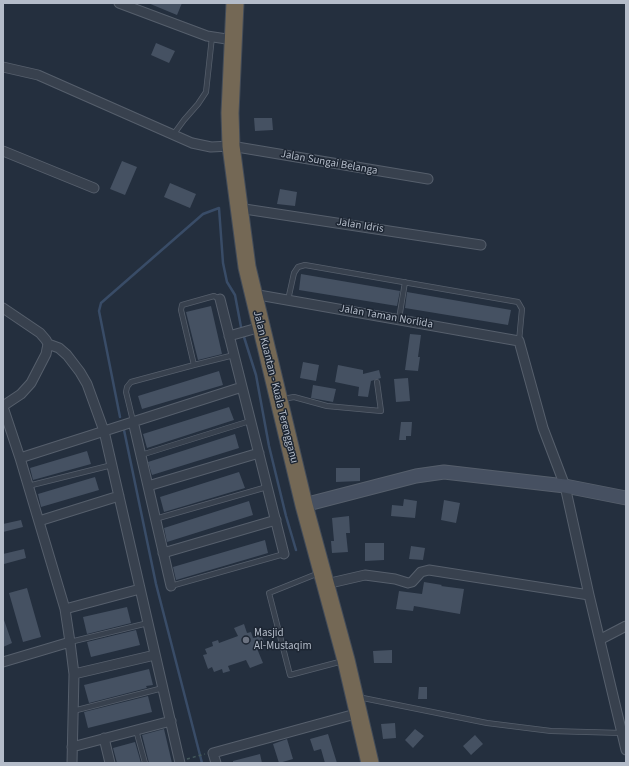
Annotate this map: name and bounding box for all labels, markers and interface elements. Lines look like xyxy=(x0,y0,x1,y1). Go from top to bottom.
street label: Jalan Sungai Belanga xyxy=(279,148,379,178)
street label: Jalan Idris xyxy=(336,216,384,236)
street label: Jalan Taman Norlida xyxy=(338,302,434,332)
street label: Jalan Kuantan - Kuala Terengganu xyxy=(250,309,300,465)
place label: Masjid Al-Mustaqim xyxy=(254,627,312,653)
marker: Masjid Al-Mustaqim xyxy=(241,635,251,645)

